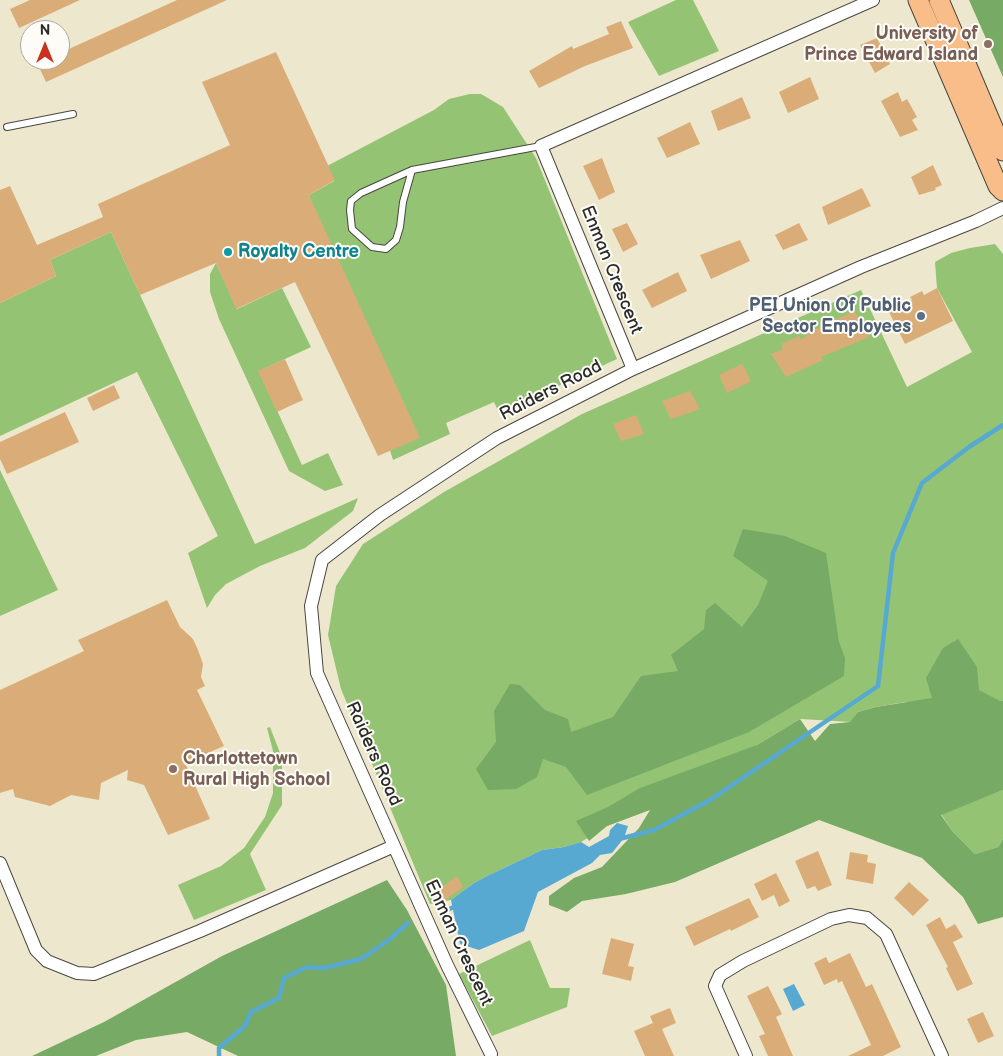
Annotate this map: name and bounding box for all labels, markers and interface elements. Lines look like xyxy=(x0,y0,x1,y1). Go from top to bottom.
north arrow xyxy=(20,20,70,70)
text: N xyxy=(40,22,50,39)
place label: University of Prince Edward Island xyxy=(804,23,978,66)
marker: University of Prince Edward Island xyxy=(982,38,994,50)
street label: Enman Crescent xyxy=(575,203,647,337)
place label: Royalty Centre xyxy=(238,241,359,263)
marker: Royalty Centre xyxy=(222,246,234,258)
place label: PEI Union Of Public Sector Employees xyxy=(749,295,911,338)
marker: PEI Union Of Public Sector Employees xyxy=(915,310,927,322)
street label: Raiders Road xyxy=(496,356,606,426)
street label: Raiders Road xyxy=(340,698,406,810)
place label: Charlottetown Rural High School xyxy=(183,748,330,791)
marker: Charlottetown Rural High School xyxy=(167,763,179,775)
street label: Enman Crescent xyxy=(419,877,497,1009)

